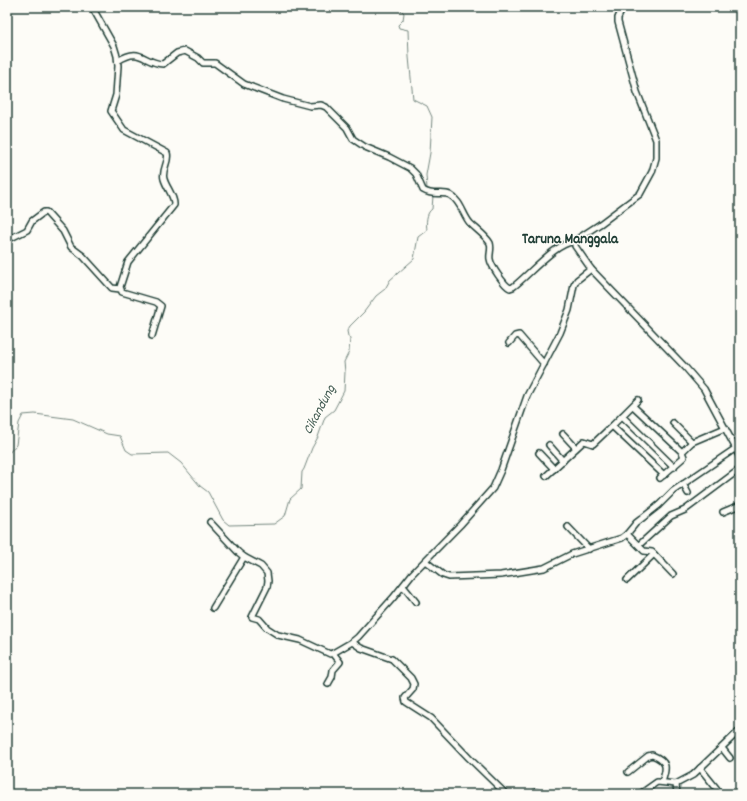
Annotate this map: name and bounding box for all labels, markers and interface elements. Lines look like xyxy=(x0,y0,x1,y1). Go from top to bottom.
district label: Taruna Manggala xyxy=(522,229,619,251)
water label: Cikandung xyxy=(299,381,342,438)

